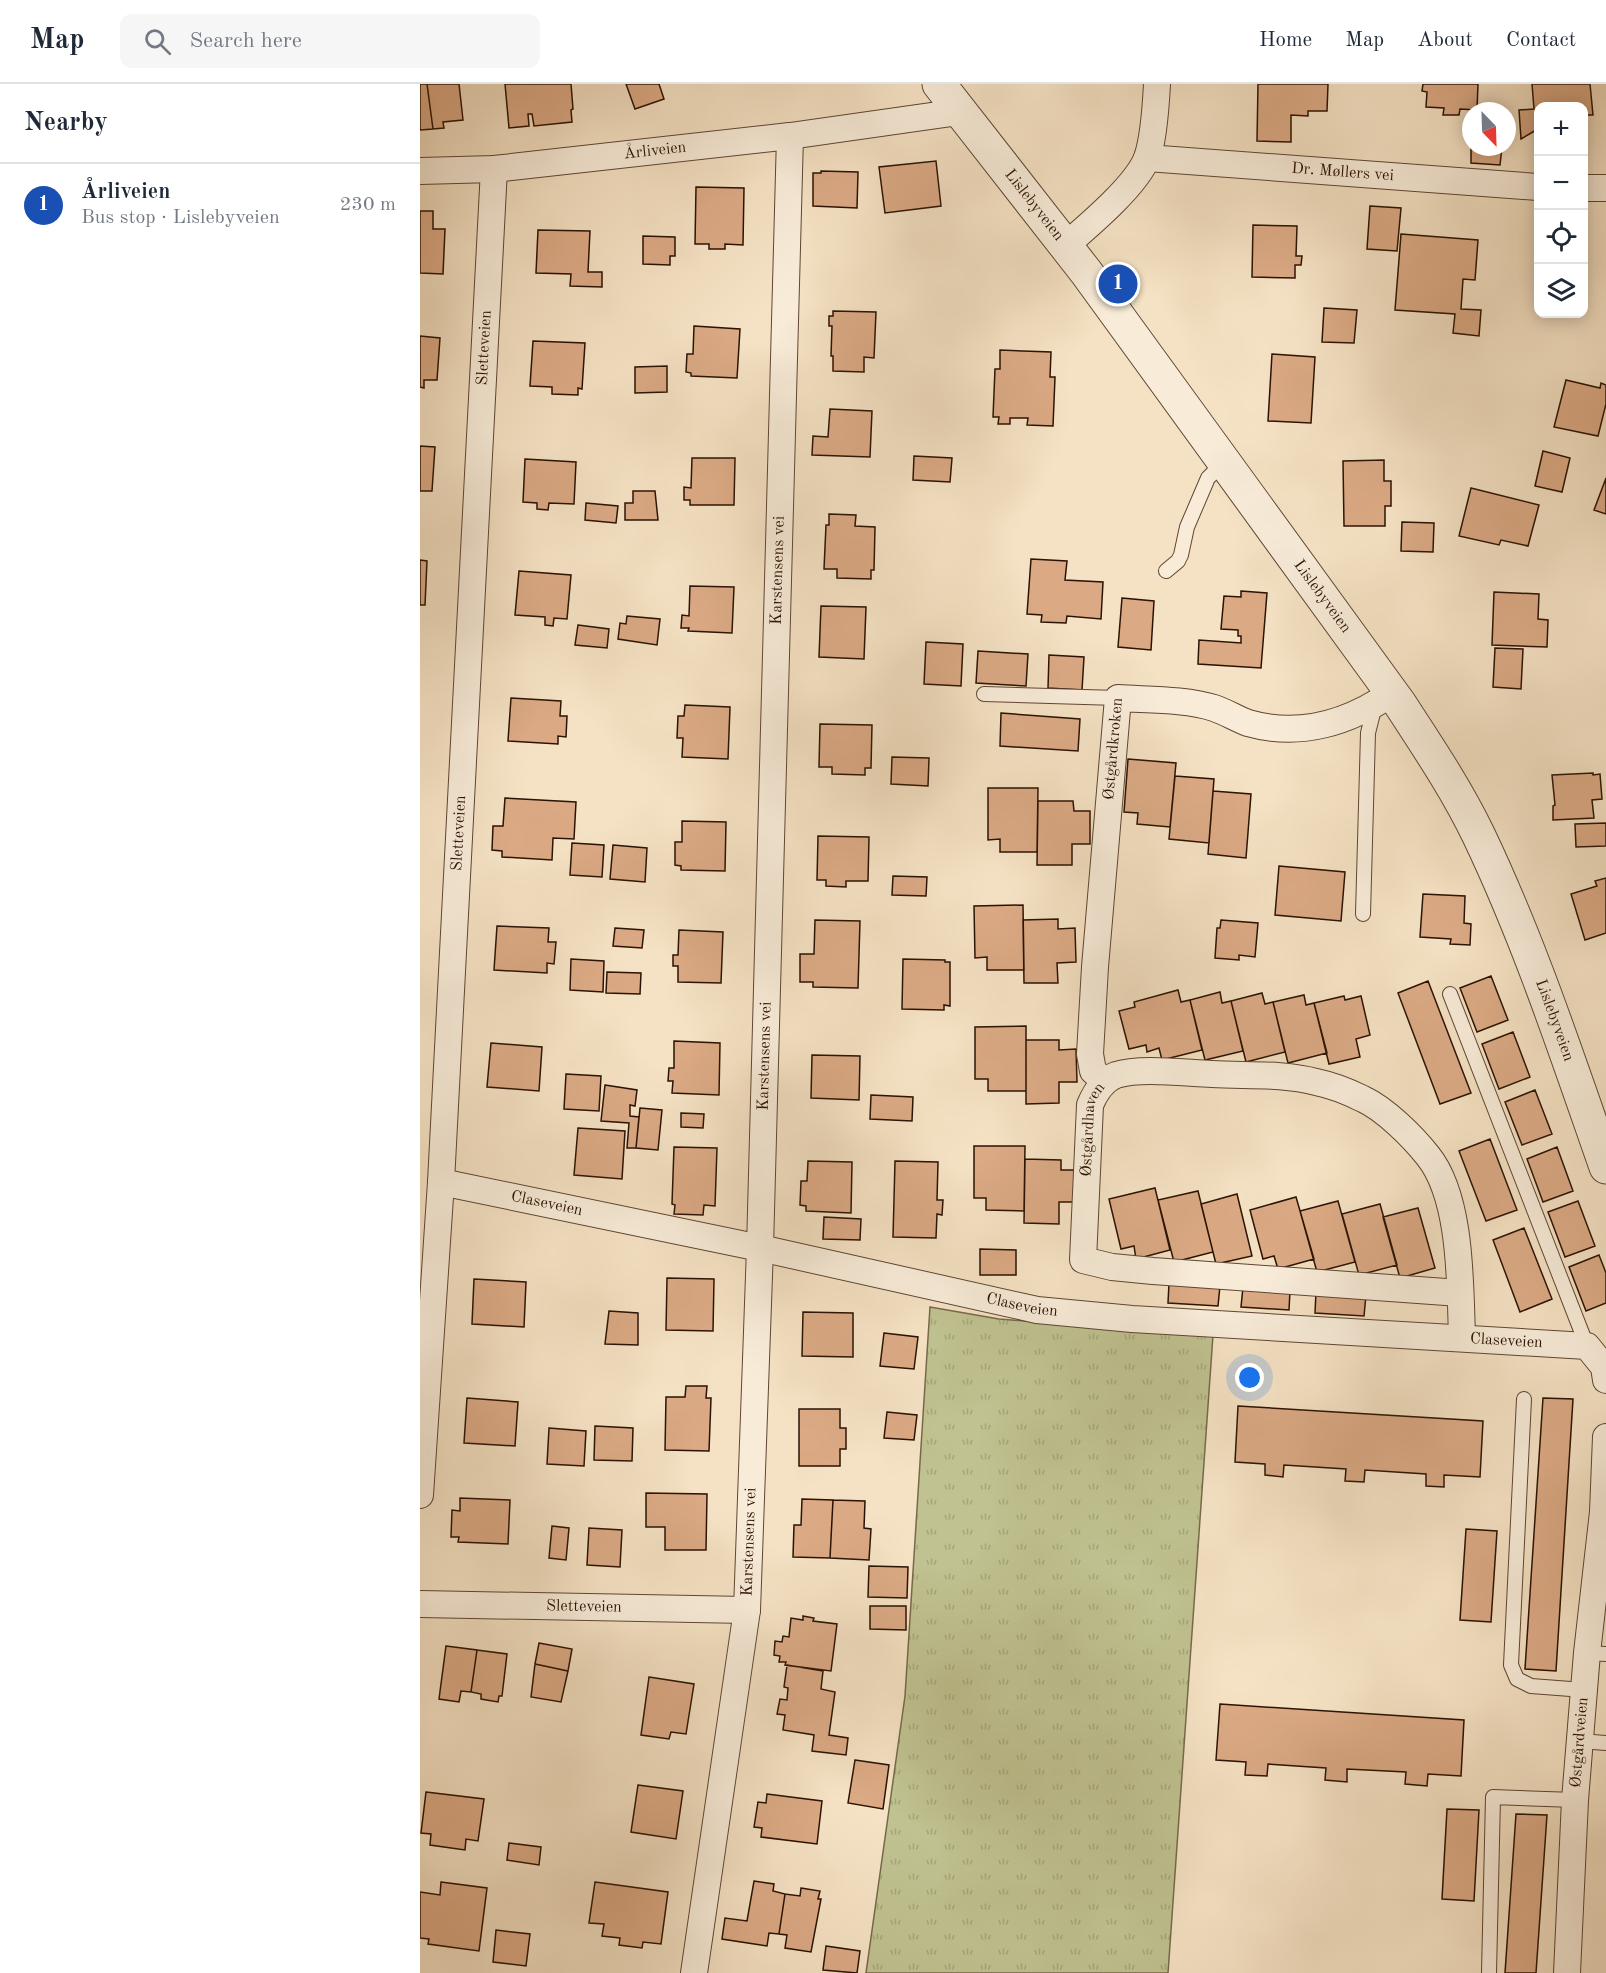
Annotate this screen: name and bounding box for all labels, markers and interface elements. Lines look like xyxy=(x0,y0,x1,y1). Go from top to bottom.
search box xyxy=(120,14,540,68)
icon: search xyxy=(141,25,174,58)
text: Map xyxy=(30,27,84,55)
text: Search here xyxy=(189,30,302,52)
text: Home xyxy=(1259,30,1312,51)
text: Map xyxy=(1345,30,1384,51)
text: About xyxy=(1417,30,1473,51)
text: Contact xyxy=(1506,30,1576,51)
north arrow xyxy=(1462,102,1516,156)
map controls xyxy=(1534,102,1588,318)
button: + xyxy=(1534,102,1588,156)
text: Nearby xyxy=(24,110,108,136)
street label: Årliveien xyxy=(622,140,687,162)
button: − xyxy=(1534,156,1588,210)
street label: Dr. Møllers vei xyxy=(1291,161,1394,184)
street label: Lislebyveien xyxy=(1001,167,1067,244)
text: Årliveien xyxy=(81,181,170,203)
text: 1 xyxy=(38,195,49,215)
text: 230 m xyxy=(340,195,396,215)
text: Bus stop · Lislebyveien xyxy=(81,208,280,228)
button: locate xyxy=(1534,210,1588,264)
pin: 1 xyxy=(1098,262,1138,306)
button: layers xyxy=(1534,264,1588,318)
street label: Sletteveien xyxy=(475,309,495,386)
street label: Karstensens vei xyxy=(769,516,788,625)
street label: Lislebyveien xyxy=(1290,557,1354,636)
street label: Østgårdkroken xyxy=(1101,697,1126,801)
street label: Sletteveien xyxy=(449,795,469,871)
street label: Lislebyveien xyxy=(1532,977,1577,1064)
street label: Karstensens vei xyxy=(756,1001,775,1111)
street label: Østgårdhaven xyxy=(1079,1080,1109,1177)
street label: Claseveien xyxy=(510,1189,584,1219)
street label: Claseveien xyxy=(985,1291,1059,1320)
street label: Claseveien xyxy=(1470,1331,1543,1351)
your location xyxy=(1235,1363,1264,1392)
street label: Karstensens vei xyxy=(739,1487,759,1597)
street label: Sletteveien xyxy=(546,1598,622,1616)
street label: Østgårdveien xyxy=(1568,1696,1591,1788)

